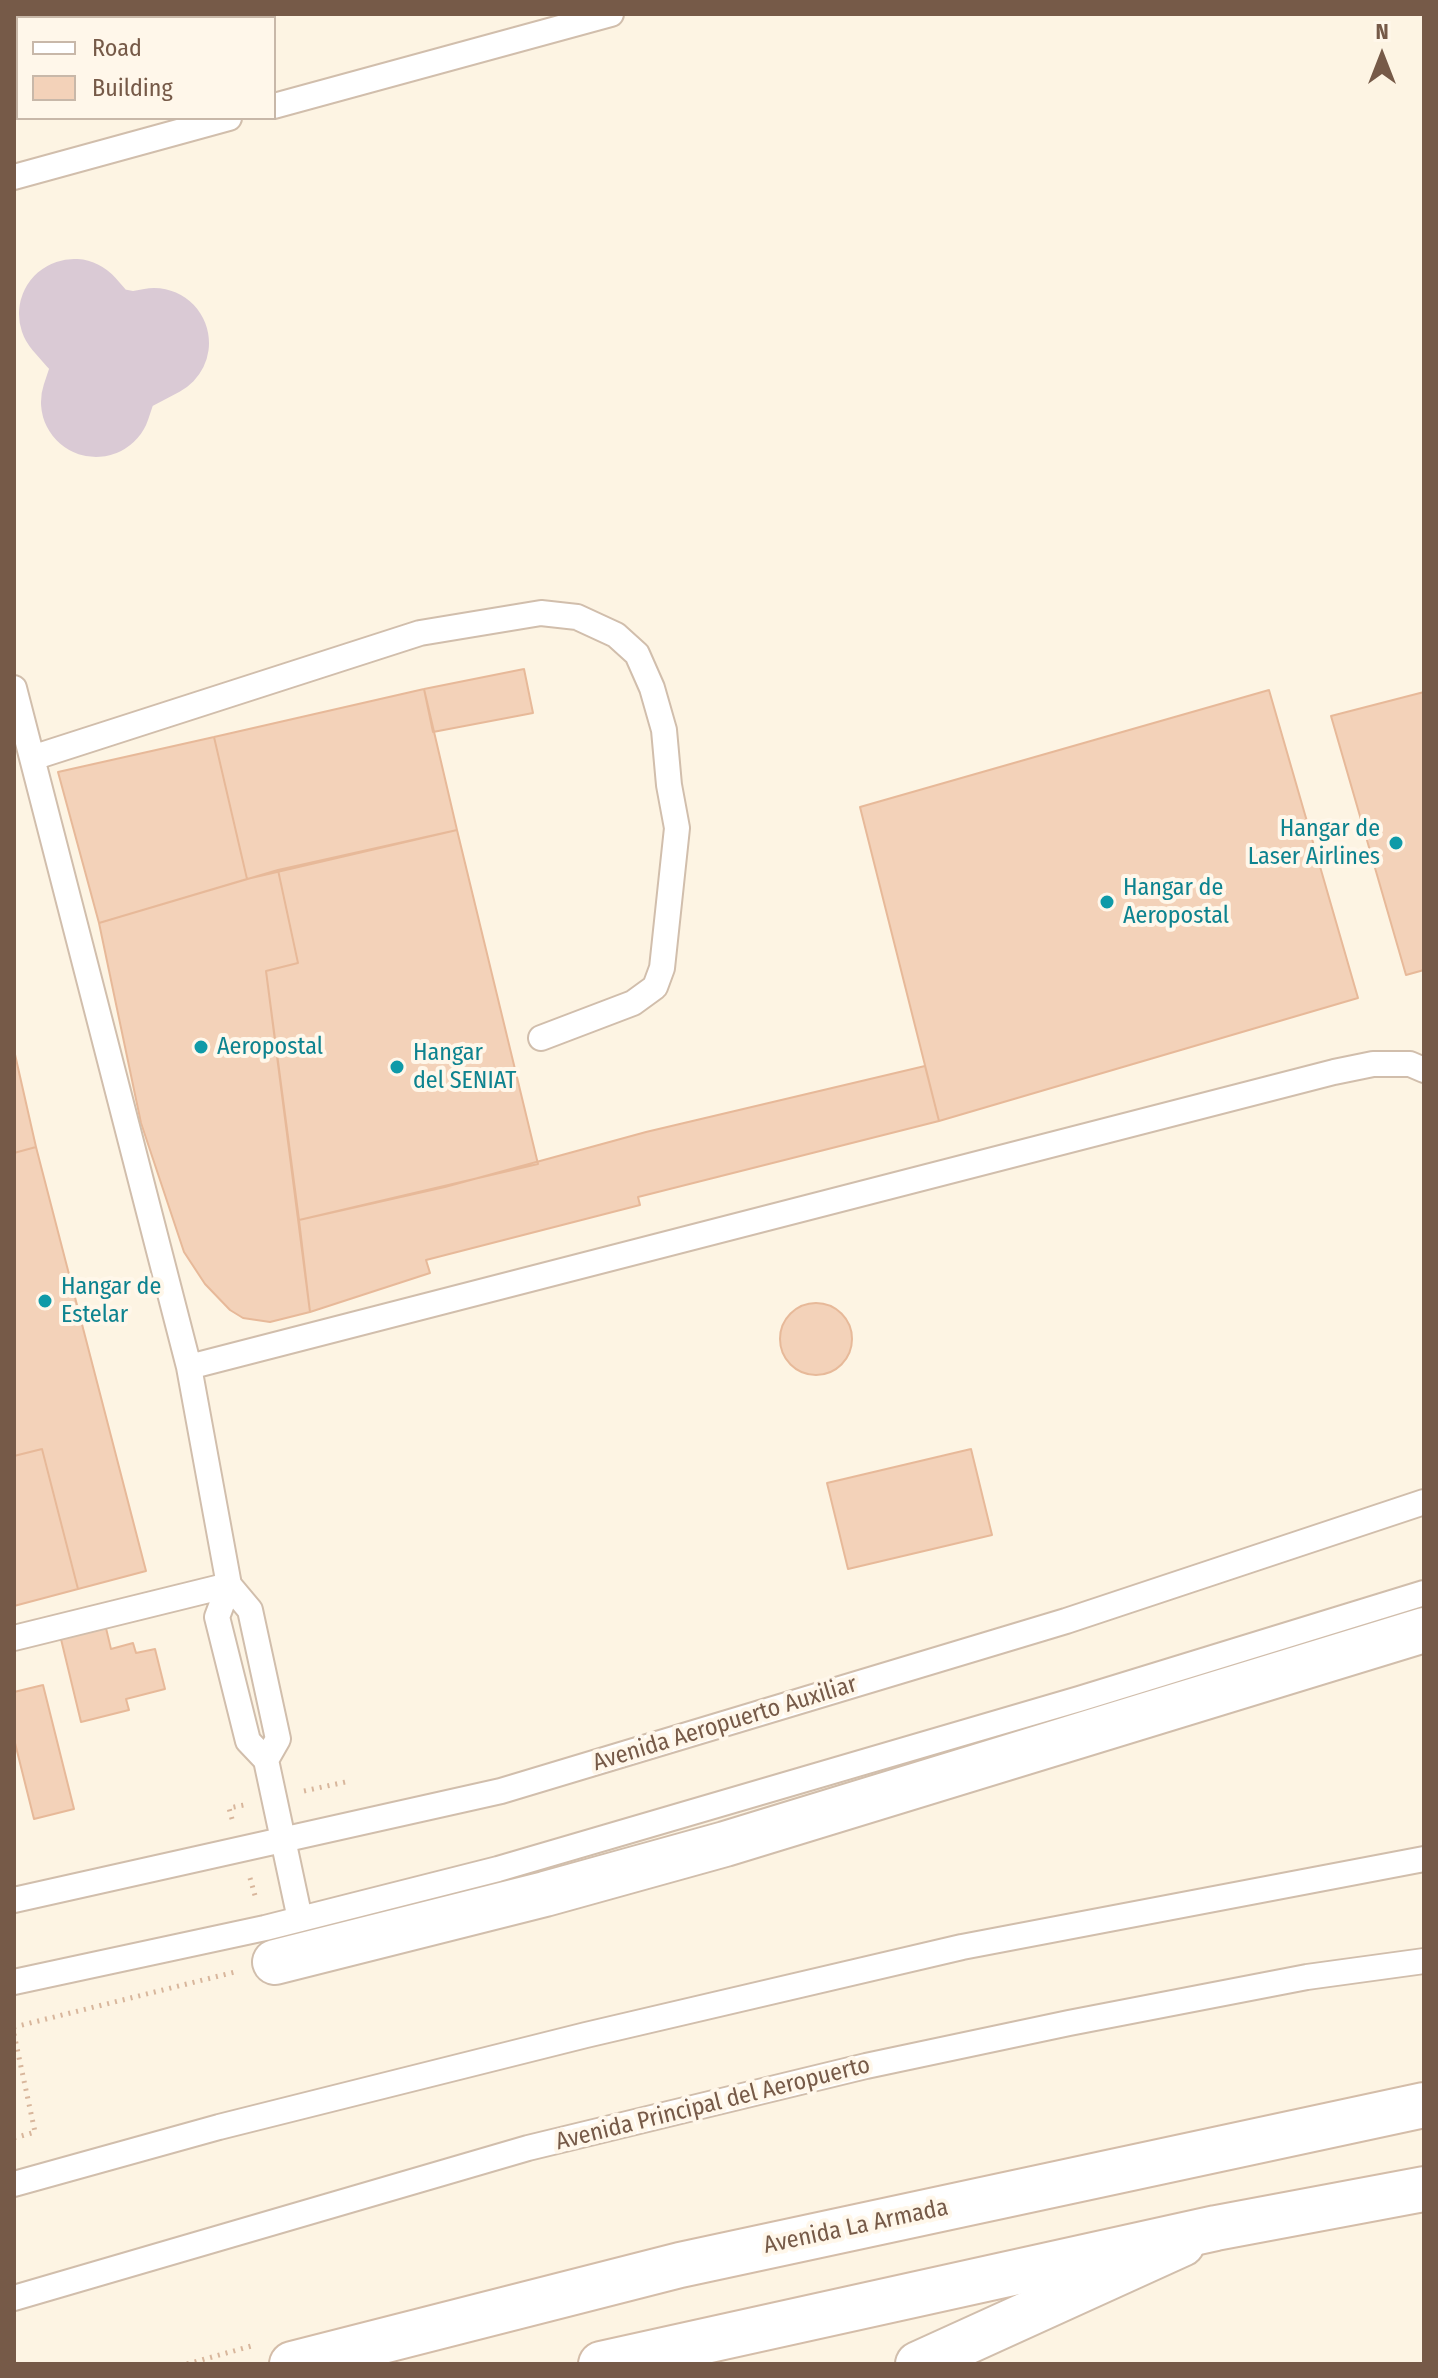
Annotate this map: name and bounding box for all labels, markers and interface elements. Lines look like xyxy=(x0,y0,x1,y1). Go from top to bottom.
legend xyxy=(16,16,276,120)
north arrow xyxy=(1342,16,1422,96)
text: N xyxy=(1375,18,1389,45)
text: Road xyxy=(92,34,142,62)
text: Building xyxy=(92,74,173,102)
place label: Hangar de Laser Airlines xyxy=(1248,815,1380,871)
marker: Hangar de Laser Airlines xyxy=(1387,834,1405,852)
place label: Hangar de Aeropostal xyxy=(1123,874,1229,930)
marker: Hangar de Aeropostal xyxy=(1098,893,1116,911)
place label: Aeropostal xyxy=(217,1033,323,1061)
marker: Aeropostal xyxy=(192,1038,210,1056)
place label: Hangar del SENIAT xyxy=(413,1039,516,1095)
marker: Hangar del SENIAT xyxy=(388,1058,406,1076)
place label: Hangar de Estelar xyxy=(61,1273,161,1329)
marker: Hangar de Estelar xyxy=(36,1292,54,1310)
street label: Avenida Aeropuerto Auxiliar xyxy=(590,1670,860,1778)
street label: Avenida Principal del Aeropuerto xyxy=(553,2051,873,2157)
street label: Avenida La Armada xyxy=(761,2193,951,2261)

